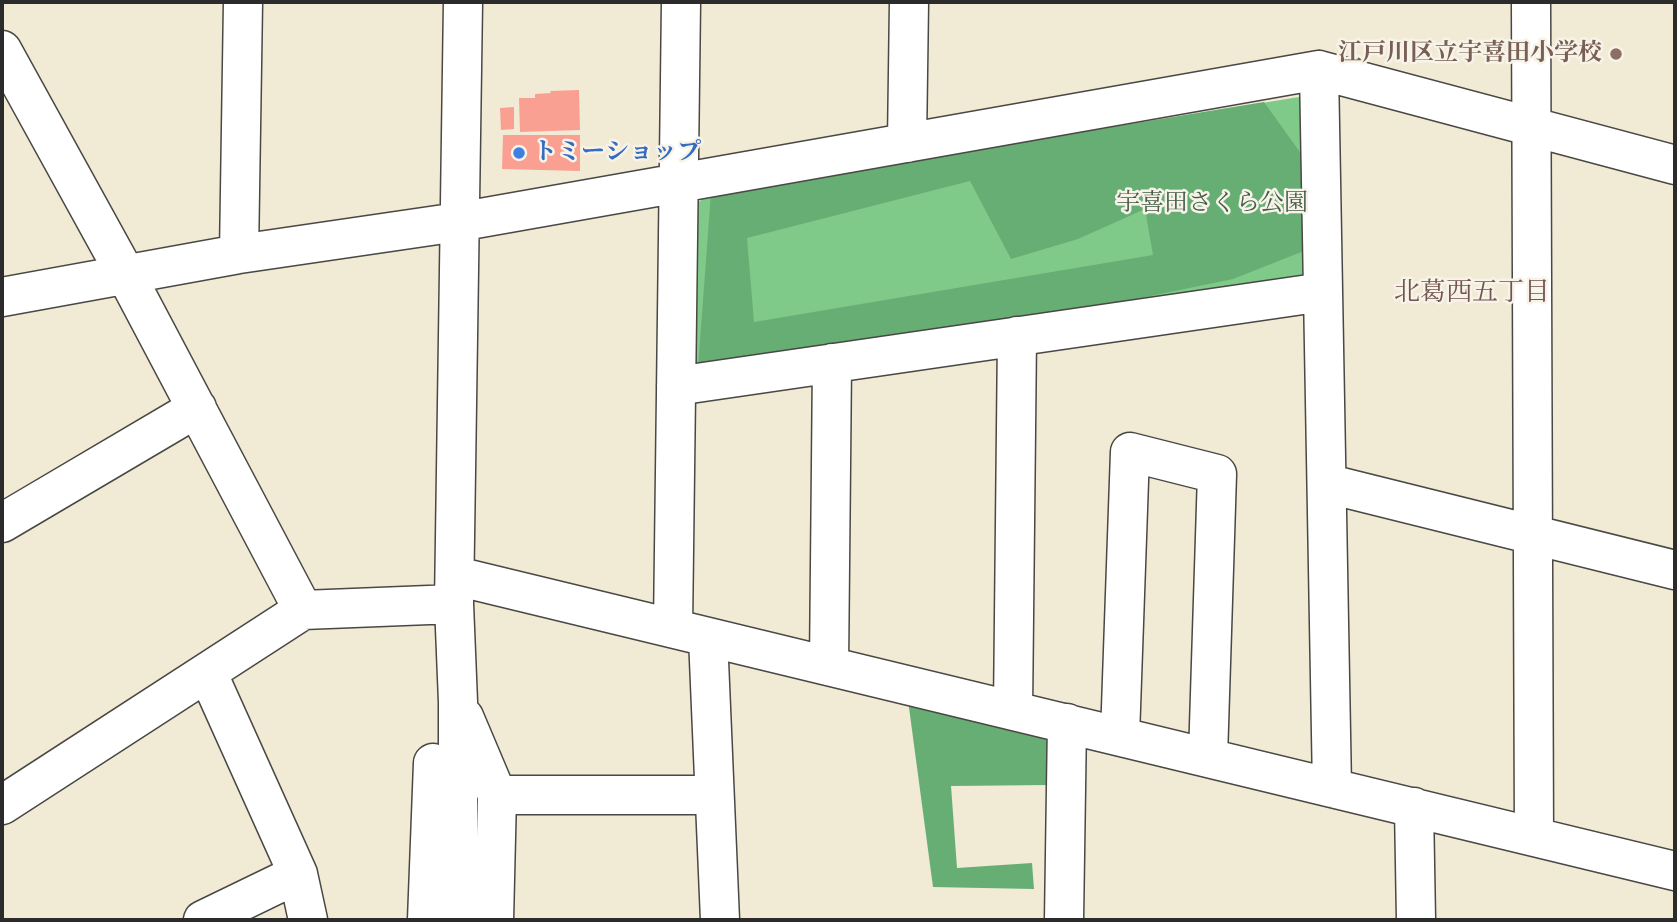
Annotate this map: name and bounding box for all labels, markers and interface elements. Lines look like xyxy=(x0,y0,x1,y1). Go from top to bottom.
place label: 江戸川区立宇喜田小学校 xyxy=(1338,40,1602,68)
marker: 江戸川区立宇喜田小学校 xyxy=(1608,46,1624,62)
place label: トミーショップ xyxy=(533,139,701,167)
marker: トミーショップ xyxy=(511,145,527,161)
park label: 宇喜田さくら公園 xyxy=(1116,190,1308,218)
district label: 北葛西五丁目 xyxy=(1394,277,1550,309)

